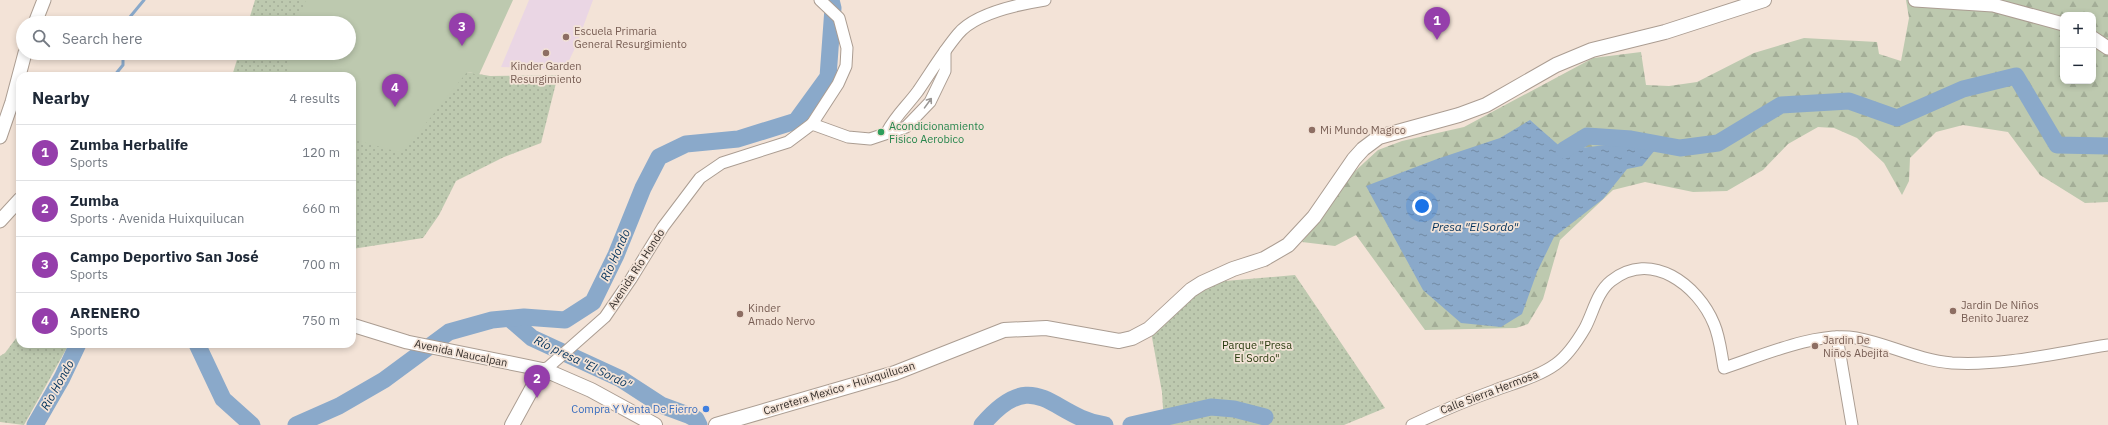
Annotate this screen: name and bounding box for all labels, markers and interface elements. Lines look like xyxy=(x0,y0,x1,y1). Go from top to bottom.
pin: 1 xyxy=(1424,7,1450,40)
map controls xyxy=(2060,12,2096,84)
button: + xyxy=(2060,12,2096,48)
pin: 3 xyxy=(449,13,475,46)
search box xyxy=(16,16,356,60)
place label: Escuela Primaria General Resurgimiento xyxy=(574,24,687,51)
icon: search xyxy=(30,27,52,49)
text: Search here xyxy=(62,29,142,48)
marker: Escuela Primaria General Resurgimiento xyxy=(561,32,571,42)
marker: Kinder Garden Resurgimiento xyxy=(541,48,551,58)
button: − xyxy=(2060,48,2096,84)
place label: Kinder Garden Resurgimiento xyxy=(510,59,582,86)
pin: 4 xyxy=(382,74,408,107)
text: Nearby xyxy=(32,87,90,109)
text: 4 results xyxy=(289,90,340,107)
one-way arrow xyxy=(924,97,932,108)
place label: Acondicionamiento Fisico Aerobico xyxy=(889,119,984,146)
place label: Mi Mundo Magico xyxy=(1320,123,1406,137)
marker: Mi Mundo Magico xyxy=(1307,125,1317,135)
marker: Acondicionamiento Fisico Aerobico xyxy=(876,127,886,137)
text: Zumba Herbalife xyxy=(70,135,188,154)
text: 1 xyxy=(41,144,49,161)
text: 120 m xyxy=(302,144,340,161)
text: Sports xyxy=(70,154,108,171)
text: Zumba xyxy=(70,191,119,210)
your location xyxy=(1412,196,1432,216)
text: 2 xyxy=(41,200,49,217)
text: 660 m xyxy=(302,200,340,217)
text: Sports · Avenida Huixquilucan xyxy=(70,210,244,227)
water label: Presa "El Sordo" xyxy=(1432,219,1519,234)
water label: Rio Hondo xyxy=(597,226,633,283)
street label: Avenida Río Hondo xyxy=(605,226,667,312)
text: Campo Deportivo San José xyxy=(70,247,259,266)
text: 3 xyxy=(41,256,49,273)
text: 700 m xyxy=(302,256,340,273)
text: Sports xyxy=(70,266,108,283)
place label: Jardin De Niños Benito Juarez xyxy=(1961,298,2039,325)
place label: Kinder Amado Nervo xyxy=(748,301,815,328)
text: ARENERO xyxy=(70,303,140,322)
marker: Jardin De Niños Benito Juarez xyxy=(1948,306,1958,316)
marker: Kinder Amado Nervo xyxy=(735,309,745,319)
text: 4 xyxy=(41,312,49,329)
text: 750 m xyxy=(302,312,340,329)
text: Sports xyxy=(70,322,108,339)
water label: Río presa "El Sordo" xyxy=(532,332,635,393)
place label: Jardin De Niños Abejita xyxy=(1823,333,1889,360)
street label: Avenida Naucalpan xyxy=(413,336,509,370)
park label: Parque "Presa El Sordo" xyxy=(1222,338,1292,365)
marker: Jardin De Niños Abejita xyxy=(1810,341,1820,351)
water label: Rio Hondo xyxy=(37,357,77,413)
street label: Carretera Mexico - Huixquilucan xyxy=(761,358,917,418)
pin: 2 xyxy=(524,365,550,398)
street label: Calle Sierra Hermosa xyxy=(1438,367,1540,417)
place label: Compra Y Venta De Fierro xyxy=(571,402,698,416)
marker: Compra Y Venta De Fierro xyxy=(701,404,711,414)

